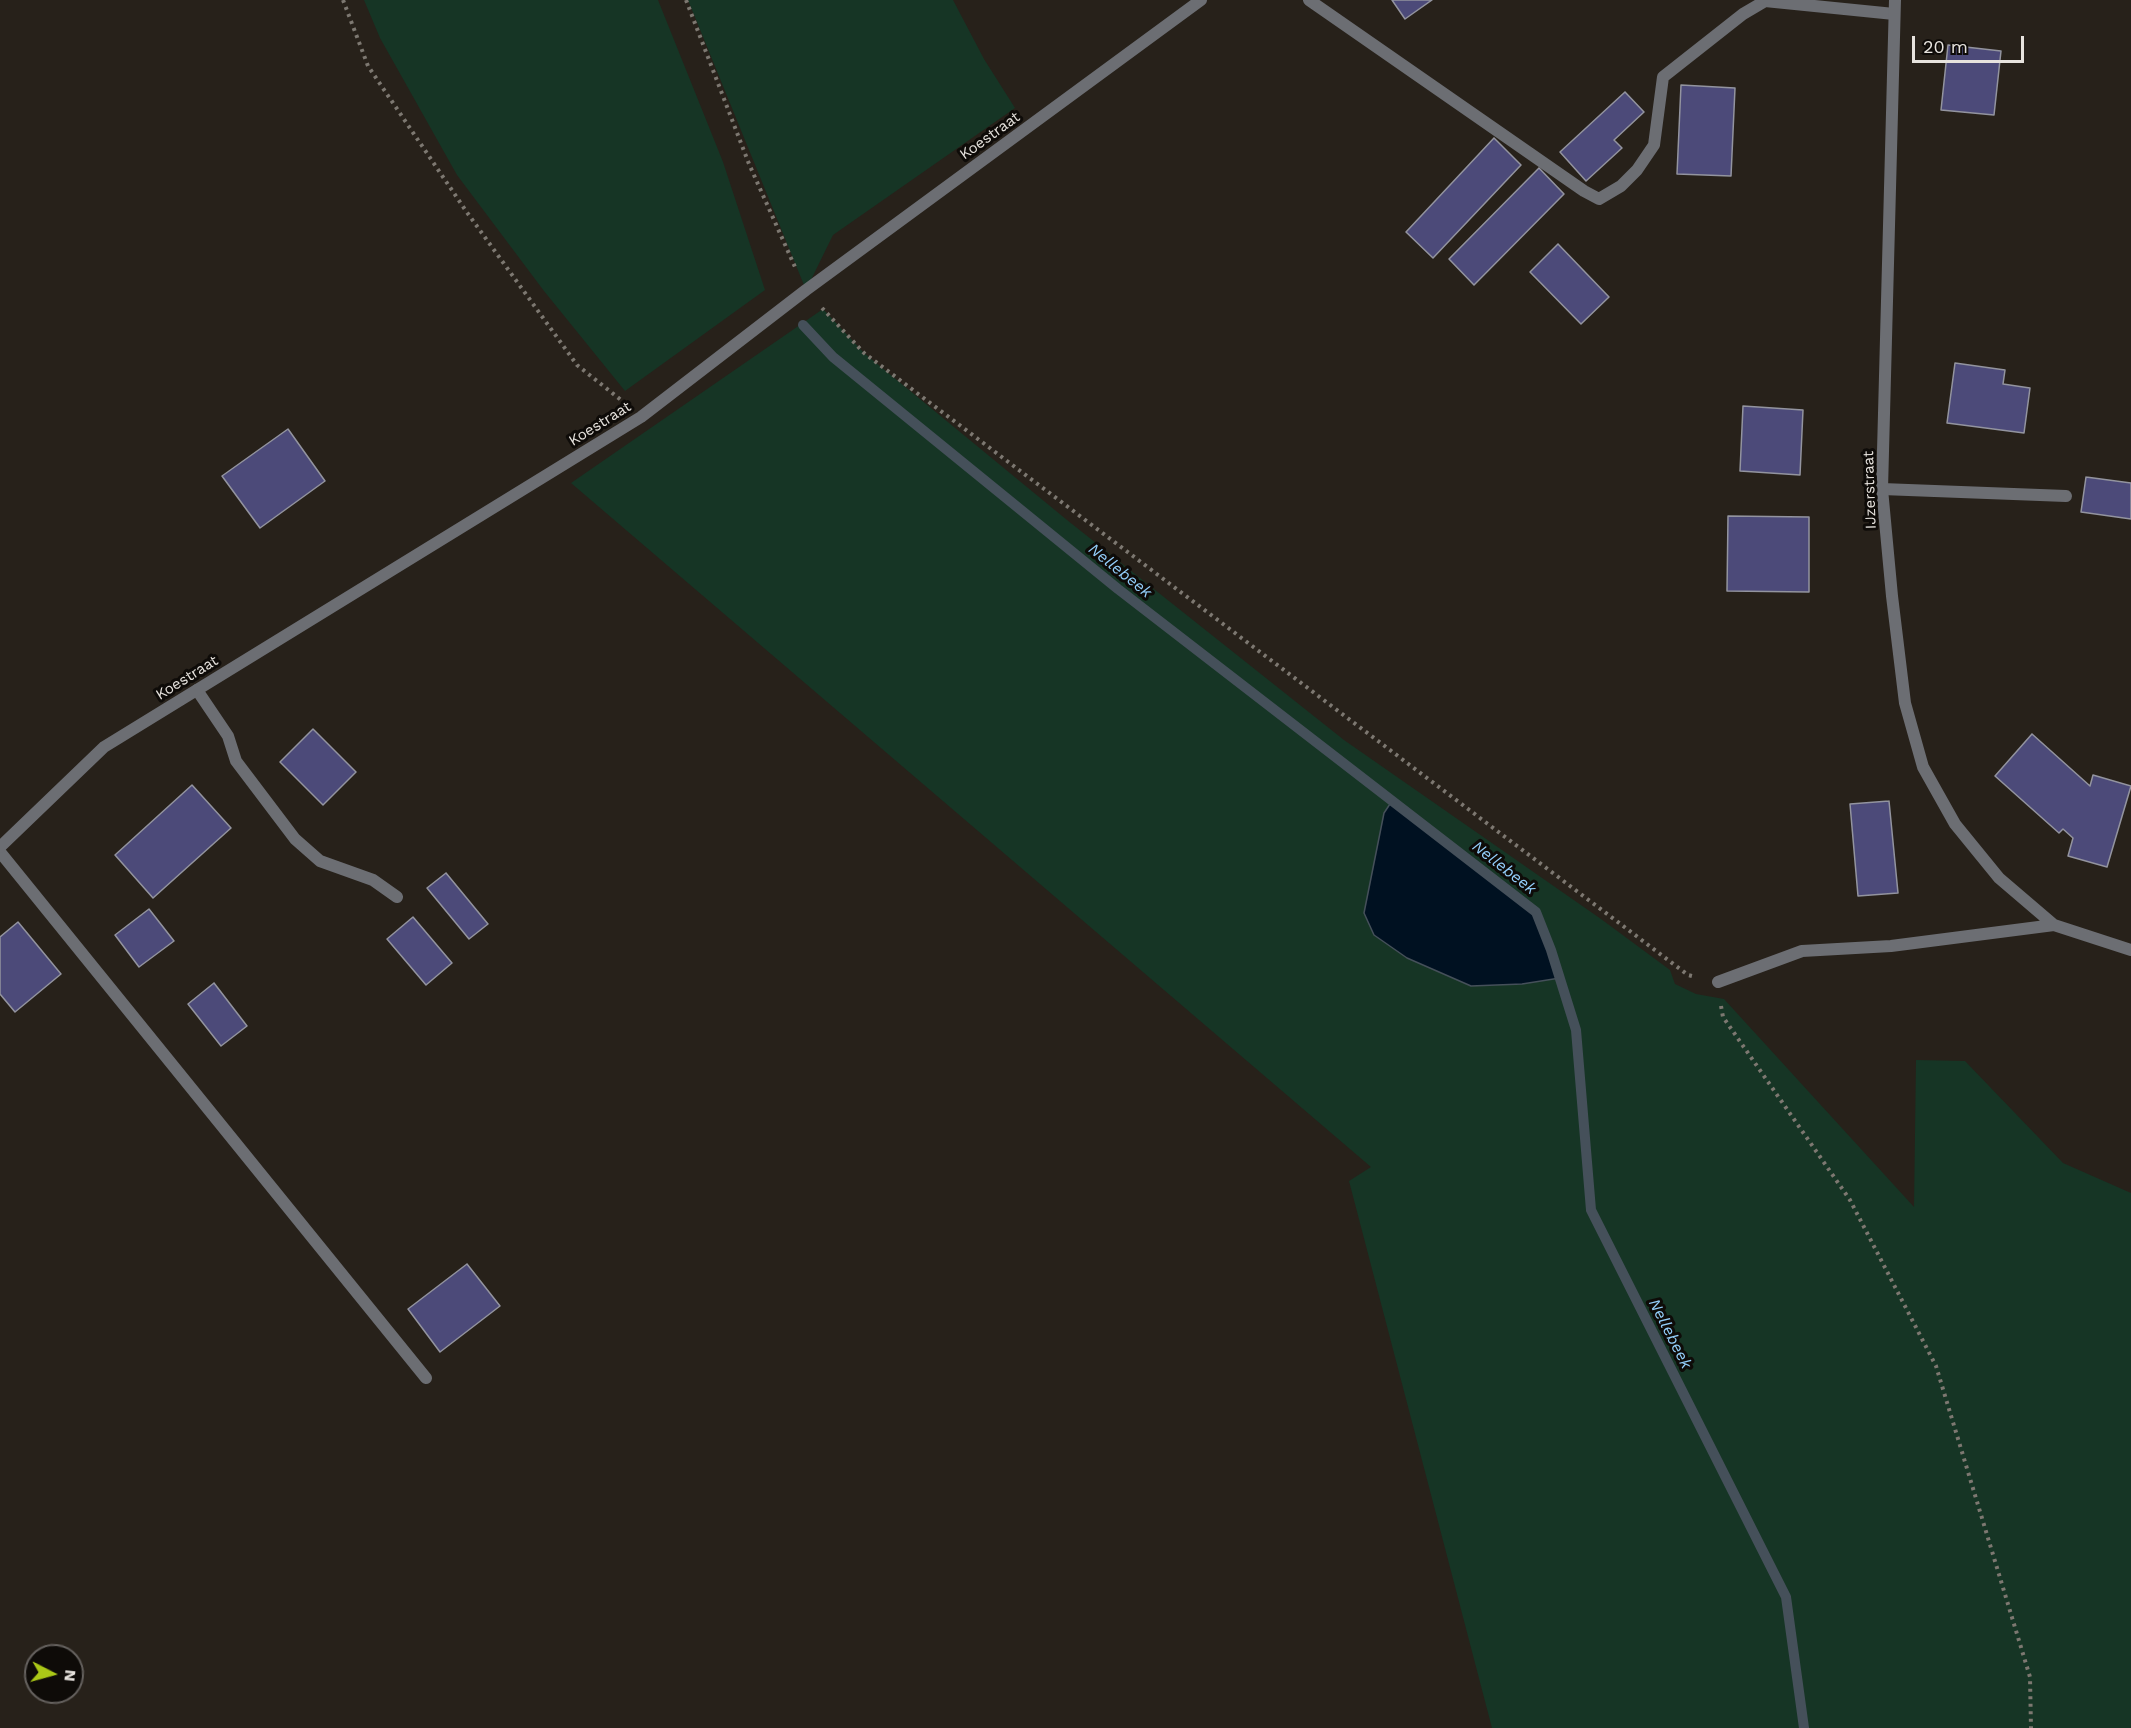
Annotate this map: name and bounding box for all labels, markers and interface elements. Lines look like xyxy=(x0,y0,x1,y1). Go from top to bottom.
scale bar xyxy=(1915,24,2028,62)
text: 20 m xyxy=(1923,36,1968,57)
street label: Koestraat xyxy=(956,108,1024,164)
street label: Koestraat xyxy=(566,398,634,450)
street label: IJzerstraat xyxy=(1860,451,1880,529)
water label: Nellebeek xyxy=(1084,540,1156,602)
street label: Koestraat xyxy=(153,652,221,704)
water label: Nellebeek xyxy=(1468,837,1540,899)
water label: Nellebeek xyxy=(1644,1296,1696,1372)
north arrow xyxy=(24,1644,84,1704)
text: N xyxy=(60,1669,80,1683)

